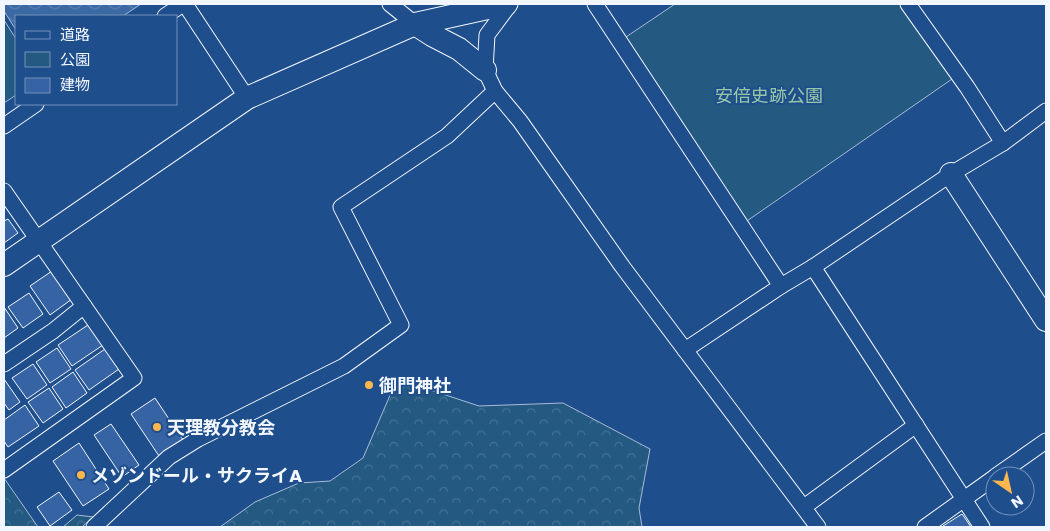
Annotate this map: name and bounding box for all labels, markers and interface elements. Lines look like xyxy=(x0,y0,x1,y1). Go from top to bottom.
legend xyxy=(15,15,178,105)
text: 道路 xyxy=(60,24,90,45)
text: 公園 xyxy=(60,49,90,70)
text: 建物 xyxy=(60,74,90,95)
park label: 安倍史跡公園 xyxy=(715,83,823,108)
place label: 御門神社 xyxy=(378,373,451,398)
marker: 御門神社 xyxy=(363,379,375,391)
place label: 天理教分教会 xyxy=(167,415,275,440)
marker: 天理教分教会 xyxy=(151,421,163,433)
place label: メゾンドール・サクライA xyxy=(91,463,302,488)
north arrow xyxy=(985,466,1035,516)
marker: メゾンドール・サクライA xyxy=(75,469,87,481)
text: N xyxy=(1007,491,1027,513)

